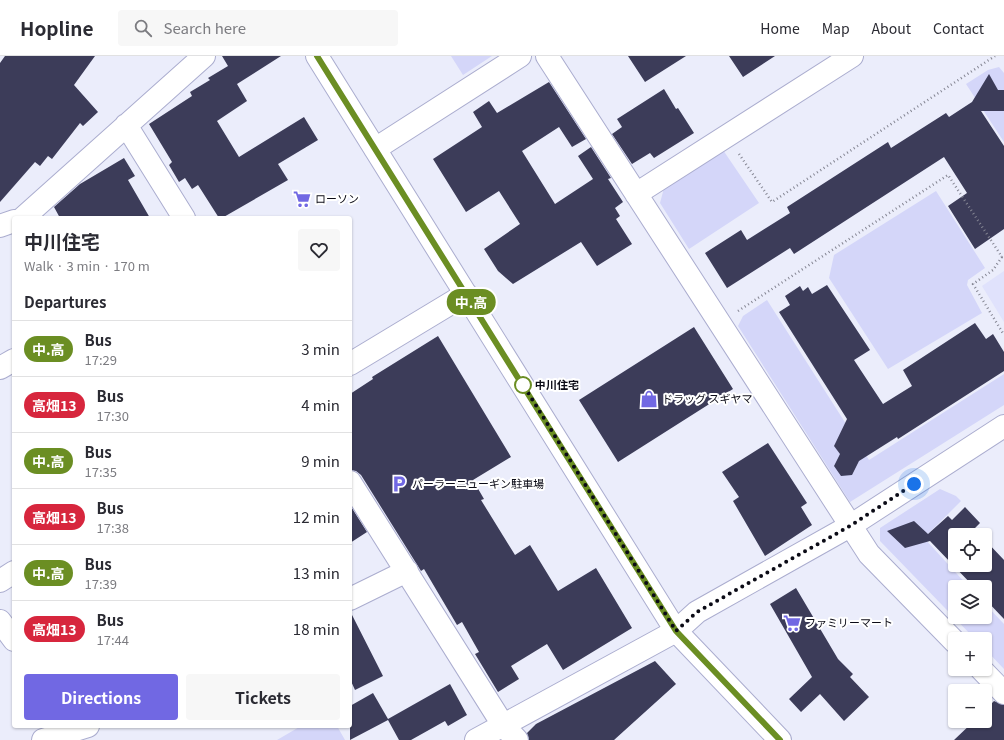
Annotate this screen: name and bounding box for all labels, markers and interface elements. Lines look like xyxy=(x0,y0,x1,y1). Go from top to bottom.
search box xyxy=(118,10,398,46)
text: Hopline xyxy=(20,14,94,41)
icon: search xyxy=(132,17,154,39)
text: Search here xyxy=(164,17,246,38)
text: Home xyxy=(760,18,800,38)
text: Map xyxy=(822,18,850,38)
text: About xyxy=(872,18,911,38)
text: Contact xyxy=(933,18,984,38)
supermarket icon: ローソン xyxy=(292,189,312,209)
place label: ローソン xyxy=(315,190,359,206)
text: 中川住宅 xyxy=(24,227,100,254)
button: heart xyxy=(298,229,340,271)
text: Walk · 3 min · 170 m xyxy=(24,256,150,275)
line badge: 中.高 xyxy=(448,289,494,315)
text: Departures xyxy=(24,291,107,312)
text: 中.高 xyxy=(455,292,487,312)
text: Bus xyxy=(85,329,112,350)
text: 3 min xyxy=(301,338,340,359)
text: 中.高 xyxy=(32,339,65,359)
text: 17:29 xyxy=(85,350,117,369)
marker: 中川住宅 xyxy=(514,376,532,394)
place label: 中川住宅 xyxy=(535,376,579,392)
text: Bus xyxy=(97,385,124,406)
shop icon: ドラッグ スギヤマ xyxy=(639,389,659,409)
place label: ドラッグ スギヤマ xyxy=(662,390,752,406)
text: 4 min xyxy=(301,394,340,415)
text: 高畑13 xyxy=(32,395,77,415)
text: 17:30 xyxy=(97,406,129,425)
text: Bus xyxy=(85,441,112,462)
text: 9 min xyxy=(301,450,340,471)
text: 中.高 xyxy=(32,451,65,471)
text: 17:35 xyxy=(85,462,117,481)
parking icon: パーラーニューギン駐車場 xyxy=(389,474,409,494)
your location xyxy=(904,474,924,494)
place label: パーラーニューギン駐車場 xyxy=(412,475,544,491)
text: Bus xyxy=(97,497,124,518)
text: 12 min xyxy=(293,506,340,527)
text: 高畑13 xyxy=(32,507,77,527)
text: 17:38 xyxy=(97,518,129,537)
map controls xyxy=(948,528,992,728)
button: locate xyxy=(948,528,992,572)
text: Bus xyxy=(85,553,112,574)
text: 13 min xyxy=(293,562,340,583)
text: 中.高 xyxy=(32,563,65,583)
text: 17:39 xyxy=(85,574,117,593)
button: layers xyxy=(948,580,992,624)
text: Bus xyxy=(97,609,124,630)
supermarket icon: ファミリーマート xyxy=(782,613,802,633)
place label: ファミリーマート xyxy=(805,614,893,630)
text: 18 min xyxy=(293,618,340,639)
text: 高畑13 xyxy=(32,619,77,639)
text: 17:44 xyxy=(97,630,129,649)
button: + xyxy=(948,632,992,676)
button: Directions xyxy=(24,674,178,720)
button: Tickets xyxy=(186,674,340,720)
button: − xyxy=(948,684,992,728)

